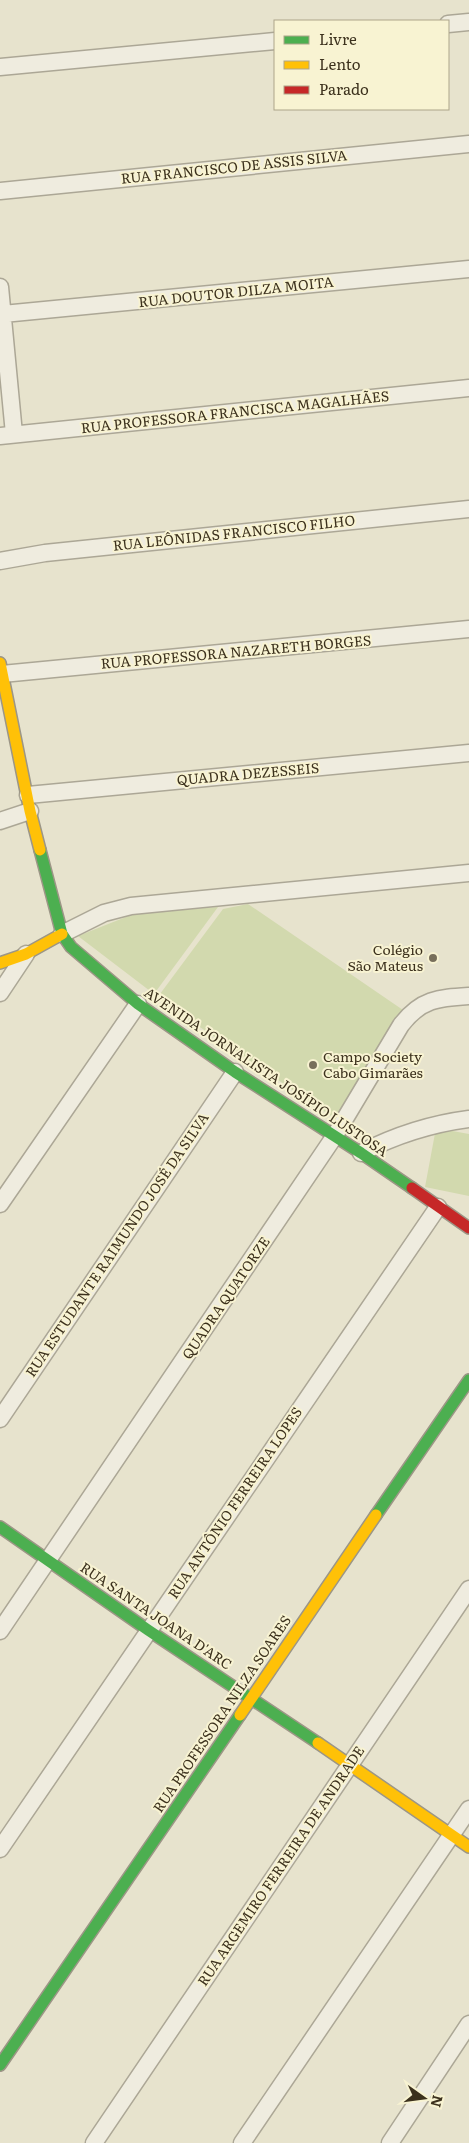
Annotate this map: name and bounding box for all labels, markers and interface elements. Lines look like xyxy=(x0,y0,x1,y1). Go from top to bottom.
legend xyxy=(274,20,449,110)
text: Livre xyxy=(319,27,357,50)
text: Lento xyxy=(319,52,361,75)
text: Parado xyxy=(319,77,369,100)
street label: RUA FRANCISCO DE ASSIS SILVA xyxy=(120,144,349,188)
street label: RUA DOUTOR DILZA MOITA xyxy=(137,271,335,311)
street label: RUA PROFESSORA FRANCISCA MAGALHÃES xyxy=(80,385,390,437)
street label: RUA LEÔNIDAS FRANCISCO FILHO xyxy=(112,509,356,555)
street label: RUA PROFESSORA NAZARETH BORGES xyxy=(100,629,372,673)
street label: QUADRA DEZESSEIS xyxy=(176,757,320,789)
place label: Colégio São Mateus xyxy=(347,939,423,975)
marker: Colégio São Mateus xyxy=(427,952,439,964)
street label: AVENIDA JORNALISTA JOSÍPIO LUSTOSA xyxy=(141,982,393,1161)
place label: Campo Society Cabo Gimarães xyxy=(323,1046,423,1082)
marker: Campo Society Cabo Gimarães xyxy=(307,1059,319,1071)
street label: RUA ESTUDANTE RAIMUNDO JOSÉ DA SILVA xyxy=(20,1108,213,1381)
street label: QUADRA QUATORZE xyxy=(177,1232,274,1363)
street label: RUA ANTÔNIO FERREIRA LOPES xyxy=(162,1403,306,1602)
street label: RUA SANTA JOANA D'ARC xyxy=(77,1557,237,1674)
street label: RUA PROFESSORA NILZA SOARES xyxy=(147,1611,295,1816)
street label: RUA ARGEMIRO FERREIRA DE ANDRADE xyxy=(192,1741,368,1990)
north arrow xyxy=(399,2073,449,2123)
text: N xyxy=(426,2093,449,2110)

